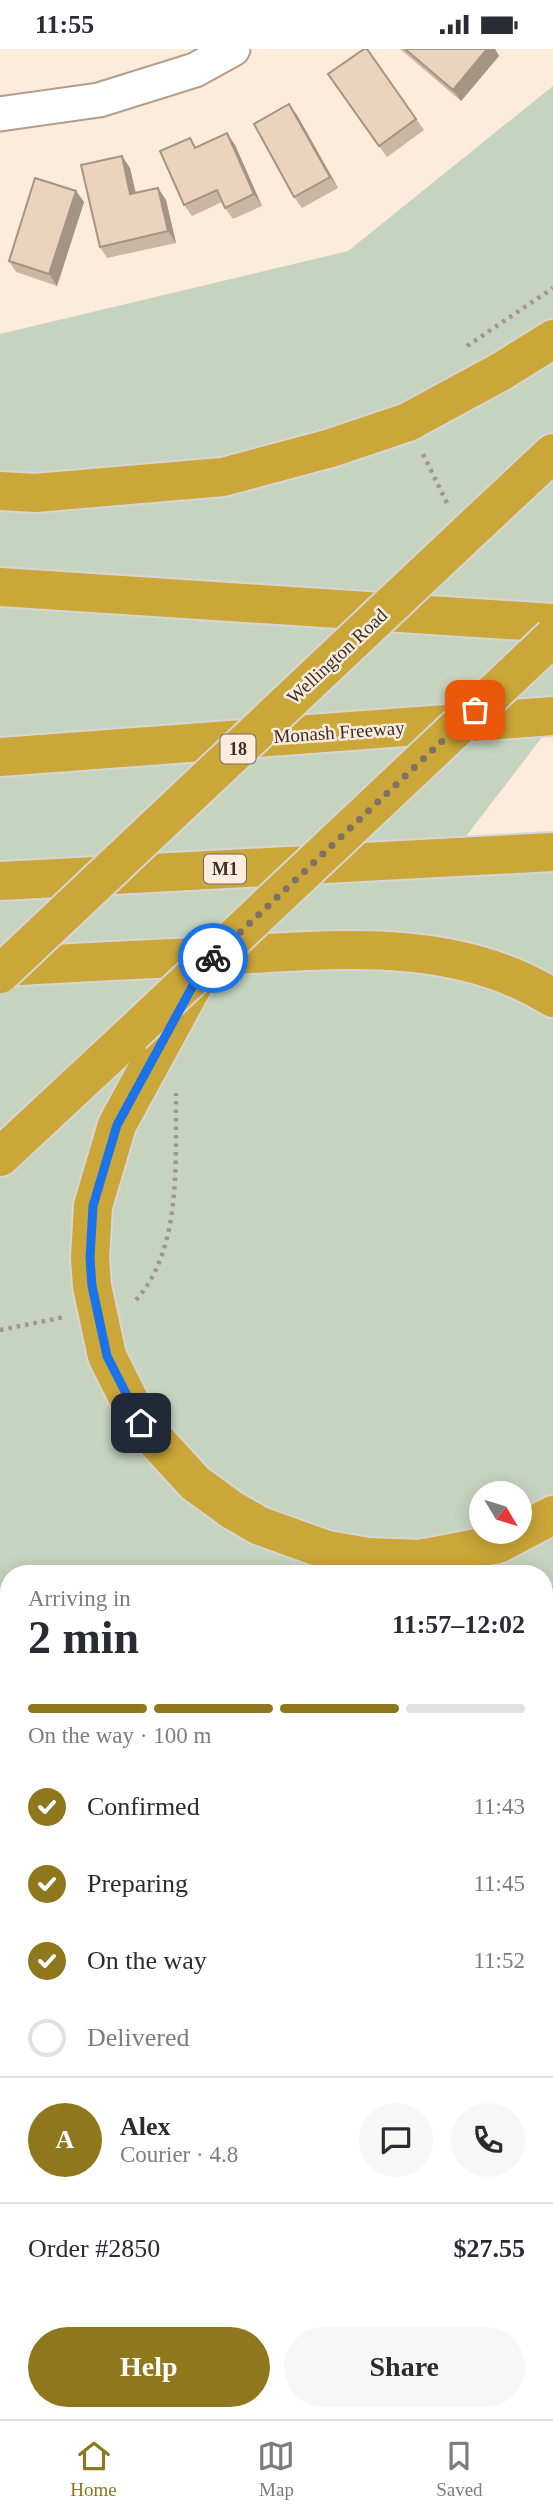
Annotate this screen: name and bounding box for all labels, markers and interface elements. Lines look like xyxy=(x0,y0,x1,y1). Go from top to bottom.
text: 11:55 xyxy=(35,10,94,39)
street label: Wellington Road xyxy=(283,604,392,708)
pin xyxy=(445,680,505,740)
icon: bag xyxy=(456,691,494,729)
street label: Monash Freeway xyxy=(273,717,406,747)
road number: 18 xyxy=(220,735,256,763)
road number: M1 xyxy=(204,855,246,883)
courier xyxy=(178,923,248,993)
icon: bike xyxy=(194,939,232,977)
pin xyxy=(111,1393,171,1453)
icon: home xyxy=(122,1404,160,1442)
north arrow xyxy=(469,1481,532,1543)
map controls xyxy=(469,1481,532,1544)
text: Arriving in xyxy=(28,1586,131,1611)
text: 11:57–12:02 xyxy=(392,1610,525,1639)
text: 2 min xyxy=(28,1612,139,1663)
text: On the way · 100 m xyxy=(28,1723,211,1748)
icon: check xyxy=(28,1788,66,1826)
text: Confirmed xyxy=(87,1792,200,1821)
text: 11:43 xyxy=(473,1794,525,1819)
icon: check xyxy=(28,1865,66,1903)
text: Preparing xyxy=(87,1869,188,1898)
text: 11:45 xyxy=(473,1871,525,1896)
icon: check xyxy=(28,1942,66,1980)
text: On the way xyxy=(87,1946,207,1975)
text: 11:52 xyxy=(473,1948,525,1973)
text: Delivered xyxy=(87,2023,190,2052)
button: chat xyxy=(359,2103,433,2177)
button: phone xyxy=(451,2103,525,2177)
text: Alex xyxy=(120,2112,171,2141)
text: A xyxy=(56,2125,74,2154)
text: Courier · 4.8 xyxy=(120,2142,238,2167)
text: Order #2850 xyxy=(28,2234,160,2263)
text: $27.55 xyxy=(454,2234,525,2263)
button: Help xyxy=(28,2327,270,2407)
button: Share xyxy=(284,2327,525,2407)
tab: Home xyxy=(70,2437,117,2501)
tab: Map xyxy=(257,2437,295,2501)
tab: Saved xyxy=(436,2437,483,2501)

